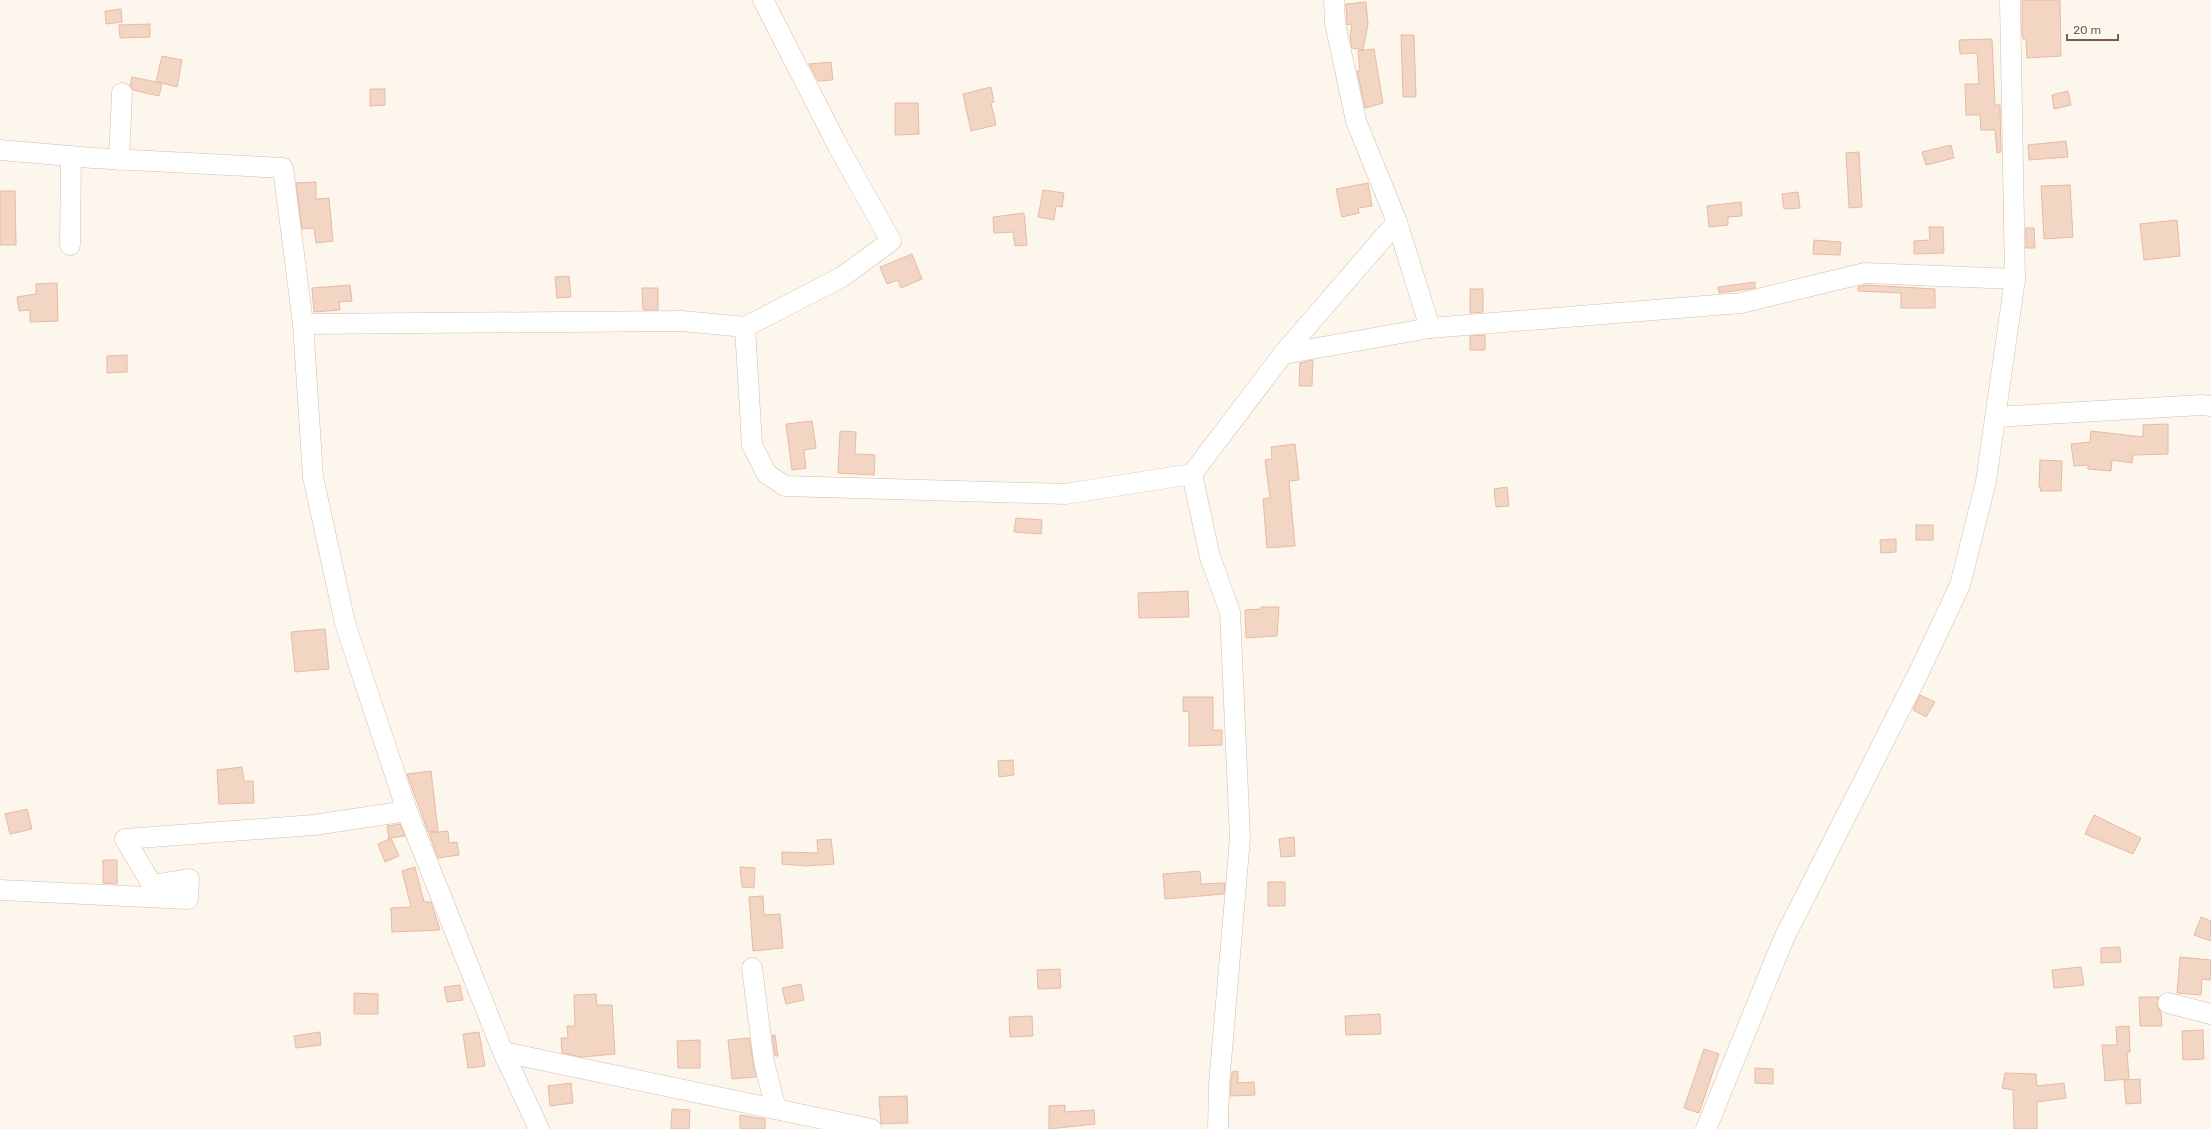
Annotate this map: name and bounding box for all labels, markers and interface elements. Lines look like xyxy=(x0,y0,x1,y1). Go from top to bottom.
scale bar xyxy=(2067,16,2118,42)
text: 20 m xyxy=(2073,23,2101,37)

